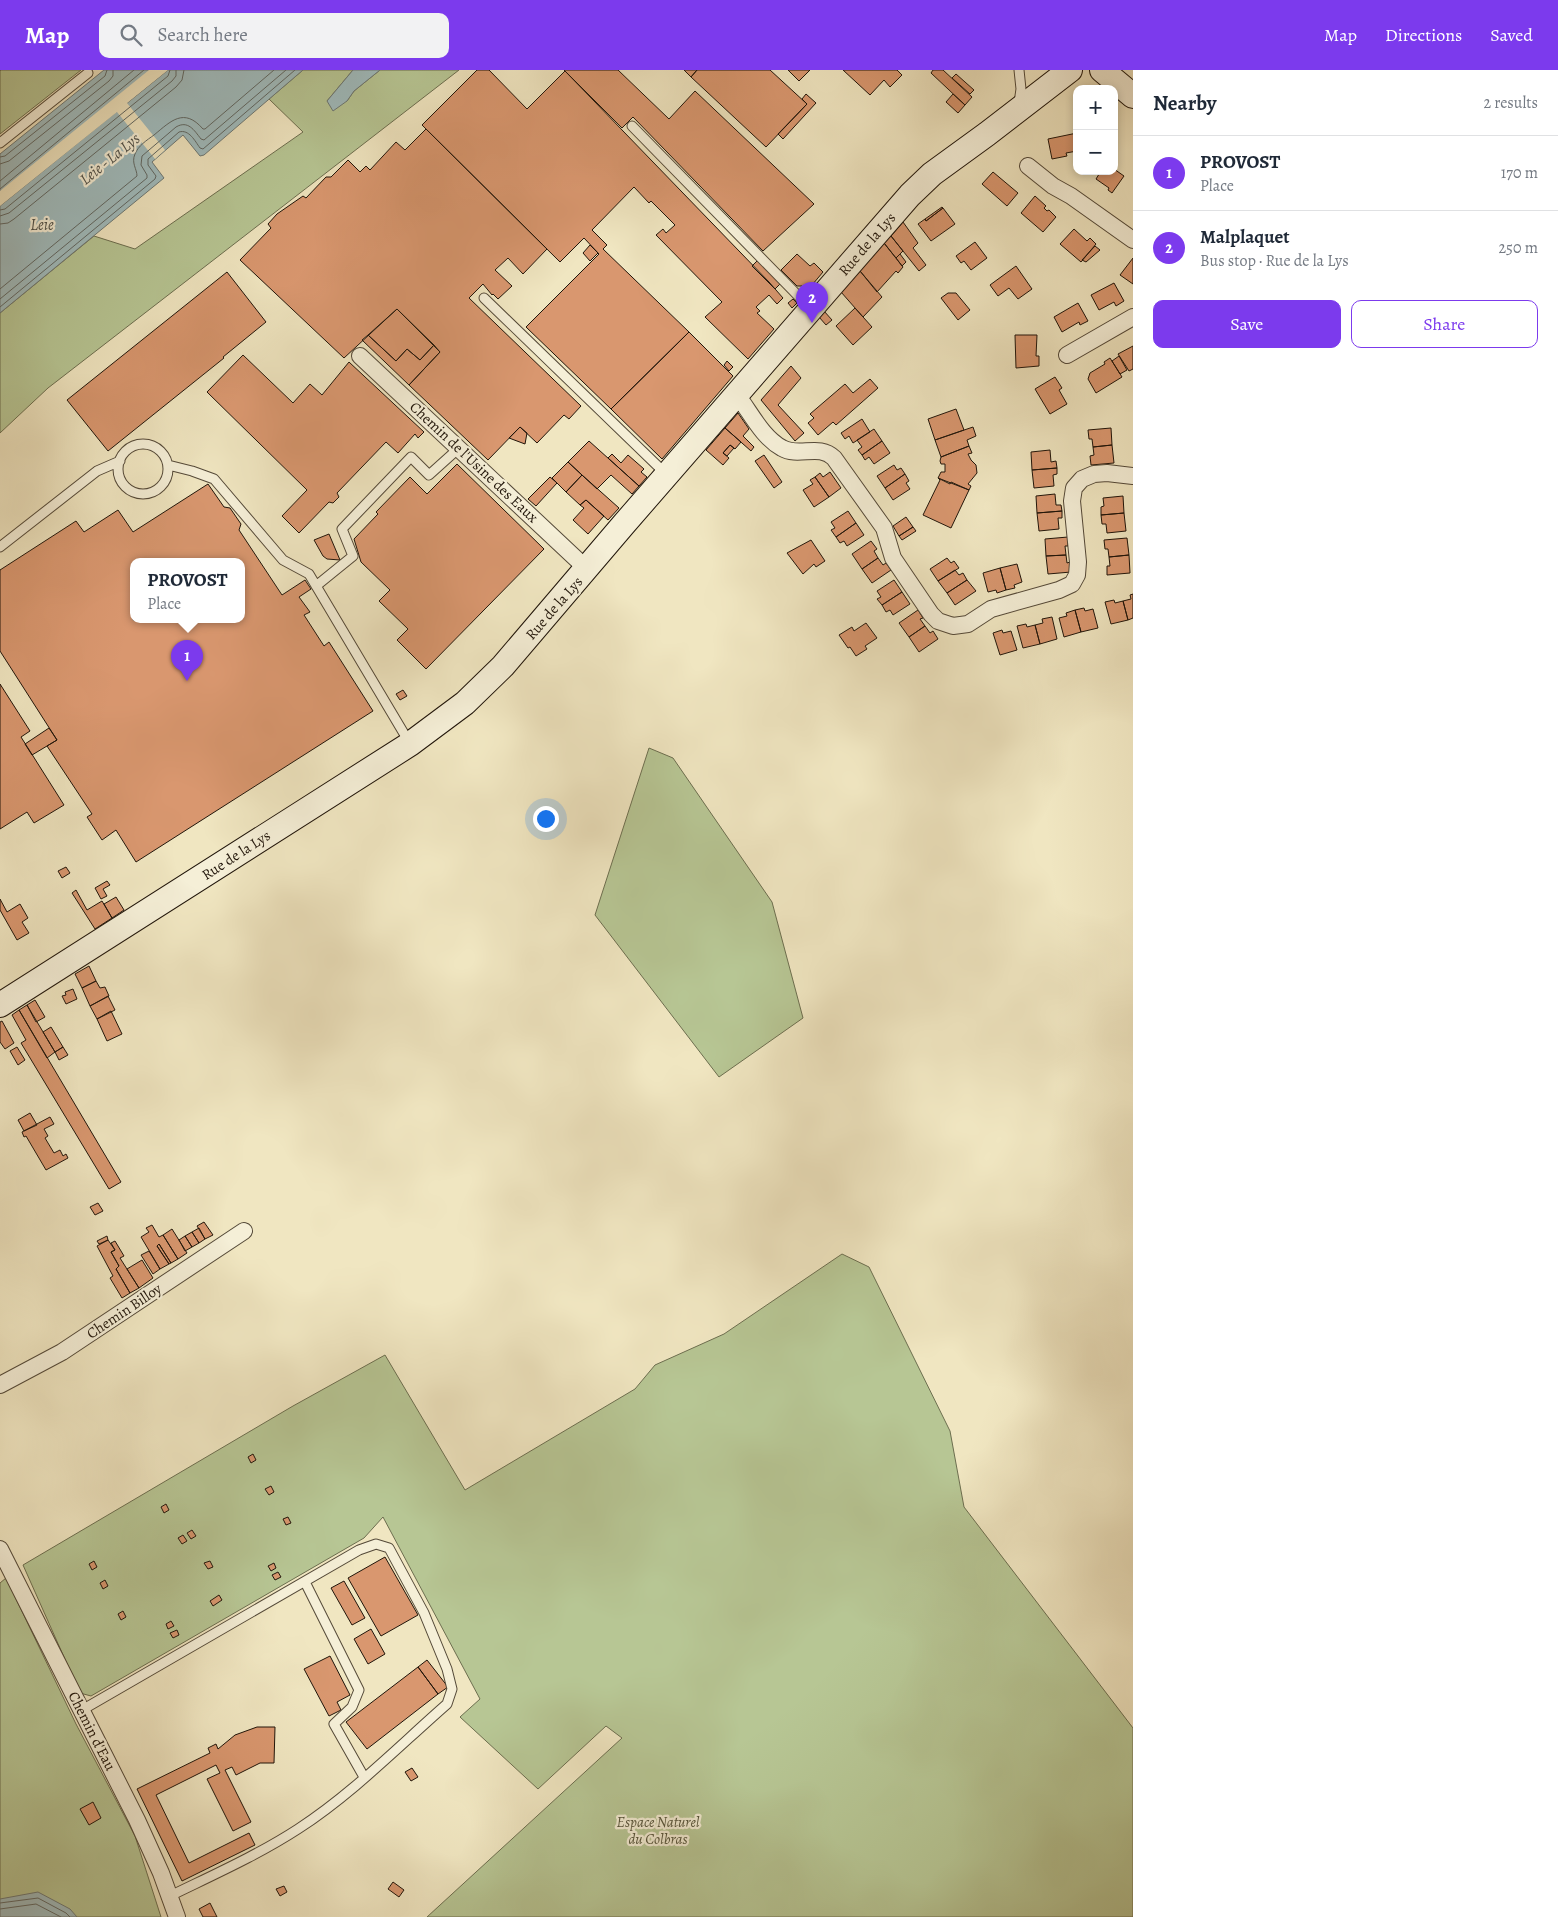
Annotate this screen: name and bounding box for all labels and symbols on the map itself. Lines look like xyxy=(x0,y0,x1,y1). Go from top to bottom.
water label: Leie - La Lys xyxy=(75,128,145,190)
street label: Rue de la Lys xyxy=(834,208,900,280)
water label: Leie xyxy=(30,214,54,236)
pin: 2 xyxy=(796,282,828,323)
street label: Chemin de l'Usine des Eaux xyxy=(405,397,543,527)
street label: Rue de la Lys xyxy=(521,572,587,644)
pin: 1 xyxy=(171,640,203,681)
your location xyxy=(533,806,559,832)
street label: Rue de la Lys xyxy=(198,825,274,885)
street label: Chemin Billoy xyxy=(83,1278,166,1343)
street label: Chemin d'Eau xyxy=(63,1688,121,1775)
park label: Espace Naturel du Colbras xyxy=(616,1812,700,1849)

